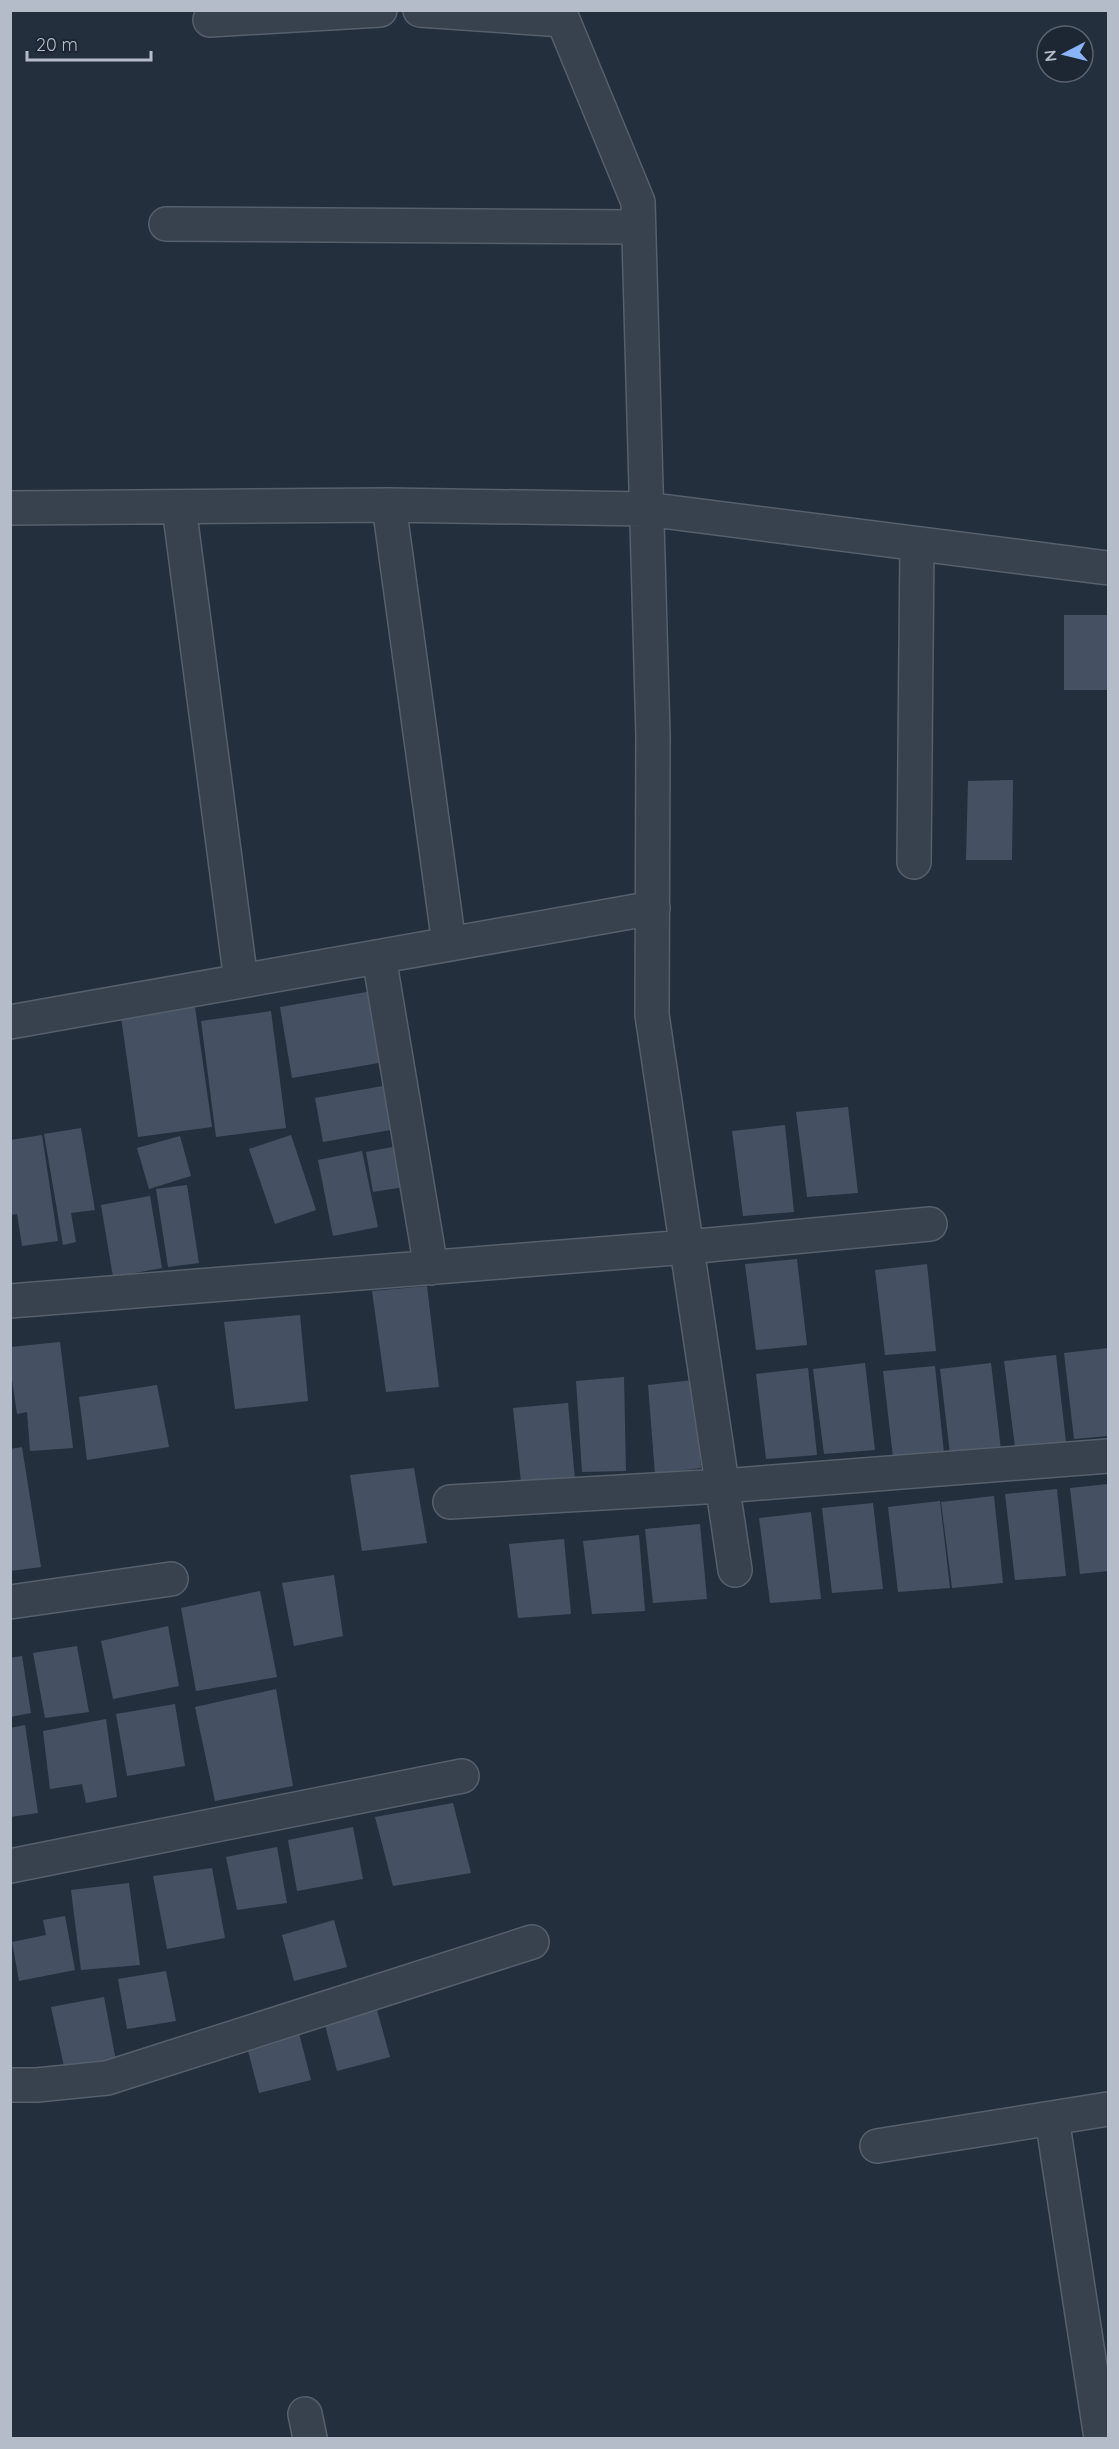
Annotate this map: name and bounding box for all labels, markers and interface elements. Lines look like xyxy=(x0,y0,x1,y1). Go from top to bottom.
scale bar xyxy=(27,24,152,62)
north arrow xyxy=(1035,24,1095,84)
text: 20 m xyxy=(36,33,78,56)
text: N xyxy=(1039,49,1061,63)

